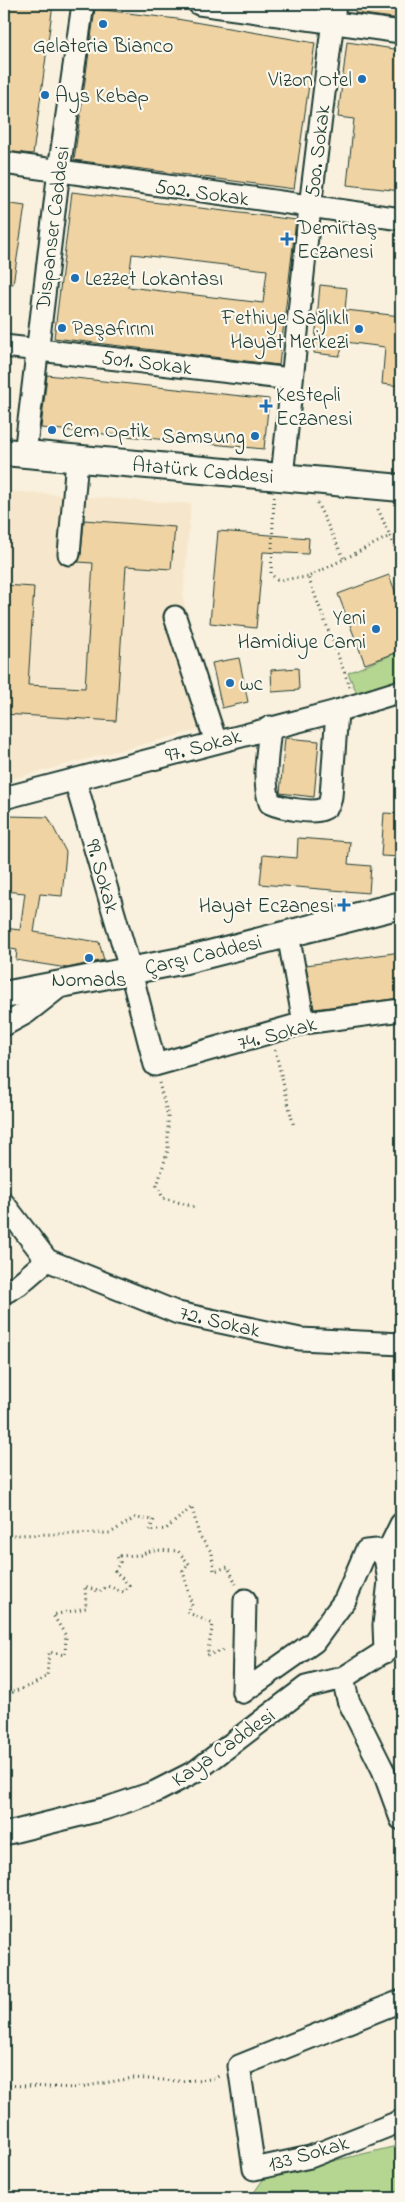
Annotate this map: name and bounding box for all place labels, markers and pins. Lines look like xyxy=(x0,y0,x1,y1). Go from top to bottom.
marker: Gelateria Bianco xyxy=(97,18,109,30)
place label: Gelateria Bianco xyxy=(33,32,173,62)
place label: Vizon Otel xyxy=(267,66,352,96)
marker: Vizon Otel xyxy=(356,73,368,85)
place label: Ays Kebap xyxy=(55,82,149,114)
marker: Ays Kebap xyxy=(39,89,51,101)
place label: Demirtaş Eczanesi xyxy=(296,214,378,268)
marker: Demirtaş Eczanesi xyxy=(281,233,293,245)
place label: Lezzet Lokantası xyxy=(85,265,223,295)
marker: Lezzet Lokantası xyxy=(69,272,81,284)
place label: Fethiye Sağlıklı Hayat Merkezi xyxy=(221,304,349,360)
place label: Paşafırını xyxy=(72,315,154,345)
marker: Paşafırını xyxy=(56,322,68,334)
marker: Fethiye Sağlıklı Hayat Merkezi xyxy=(353,323,365,335)
place label: Kestepli Eczanesi xyxy=(276,381,352,435)
marker: Kestepli Eczanesi xyxy=(260,400,272,412)
place label: Cem Optik xyxy=(62,417,151,447)
place label: Samsung xyxy=(161,423,245,455)
marker: Cem Optik xyxy=(46,424,58,436)
marker: Samsung xyxy=(249,430,261,442)
place label: Yeni Hamidiye Cami xyxy=(238,604,366,660)
marker: Yeni Hamidiye Cami xyxy=(370,623,382,635)
place label: wc xyxy=(240,670,264,700)
marker: wc xyxy=(224,677,236,689)
place label: Hayat Eczanesi xyxy=(199,892,334,924)
marker: Hayat Eczanesi xyxy=(338,899,350,911)
marker: Nomads xyxy=(83,952,95,964)
place label: Nomads xyxy=(51,966,127,996)

